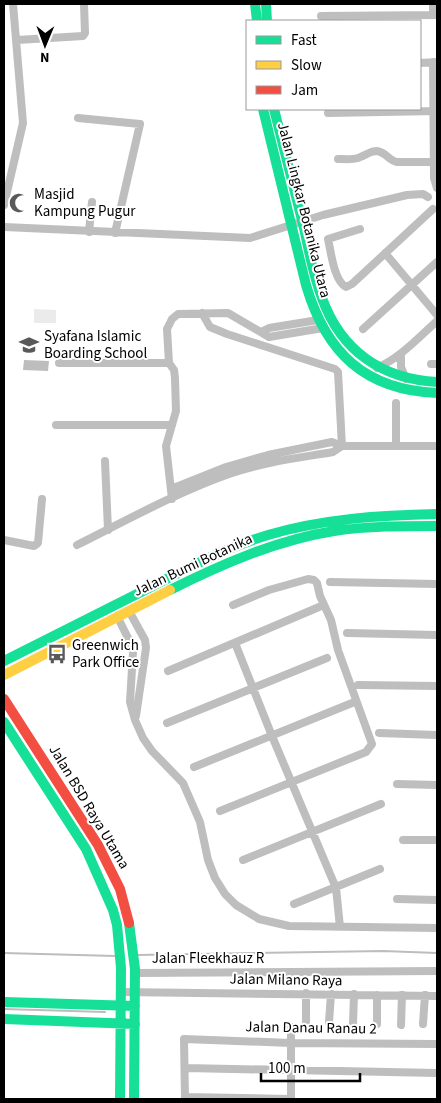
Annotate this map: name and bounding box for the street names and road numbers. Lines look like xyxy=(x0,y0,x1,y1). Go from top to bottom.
street label: Jalan Lingkar Botanika Utara xyxy=(272,120,336,300)
street label: Jalan Bumi Botanika xyxy=(130,528,256,602)
street label: Jalan BSD Raya Utama xyxy=(44,741,134,873)
street label: Jalan Fleekhauz R xyxy=(152,948,265,969)
street label: Jalan Milano Raya xyxy=(229,969,343,991)
street label: Jalan Danau Ranau 2 xyxy=(245,1016,377,1040)

